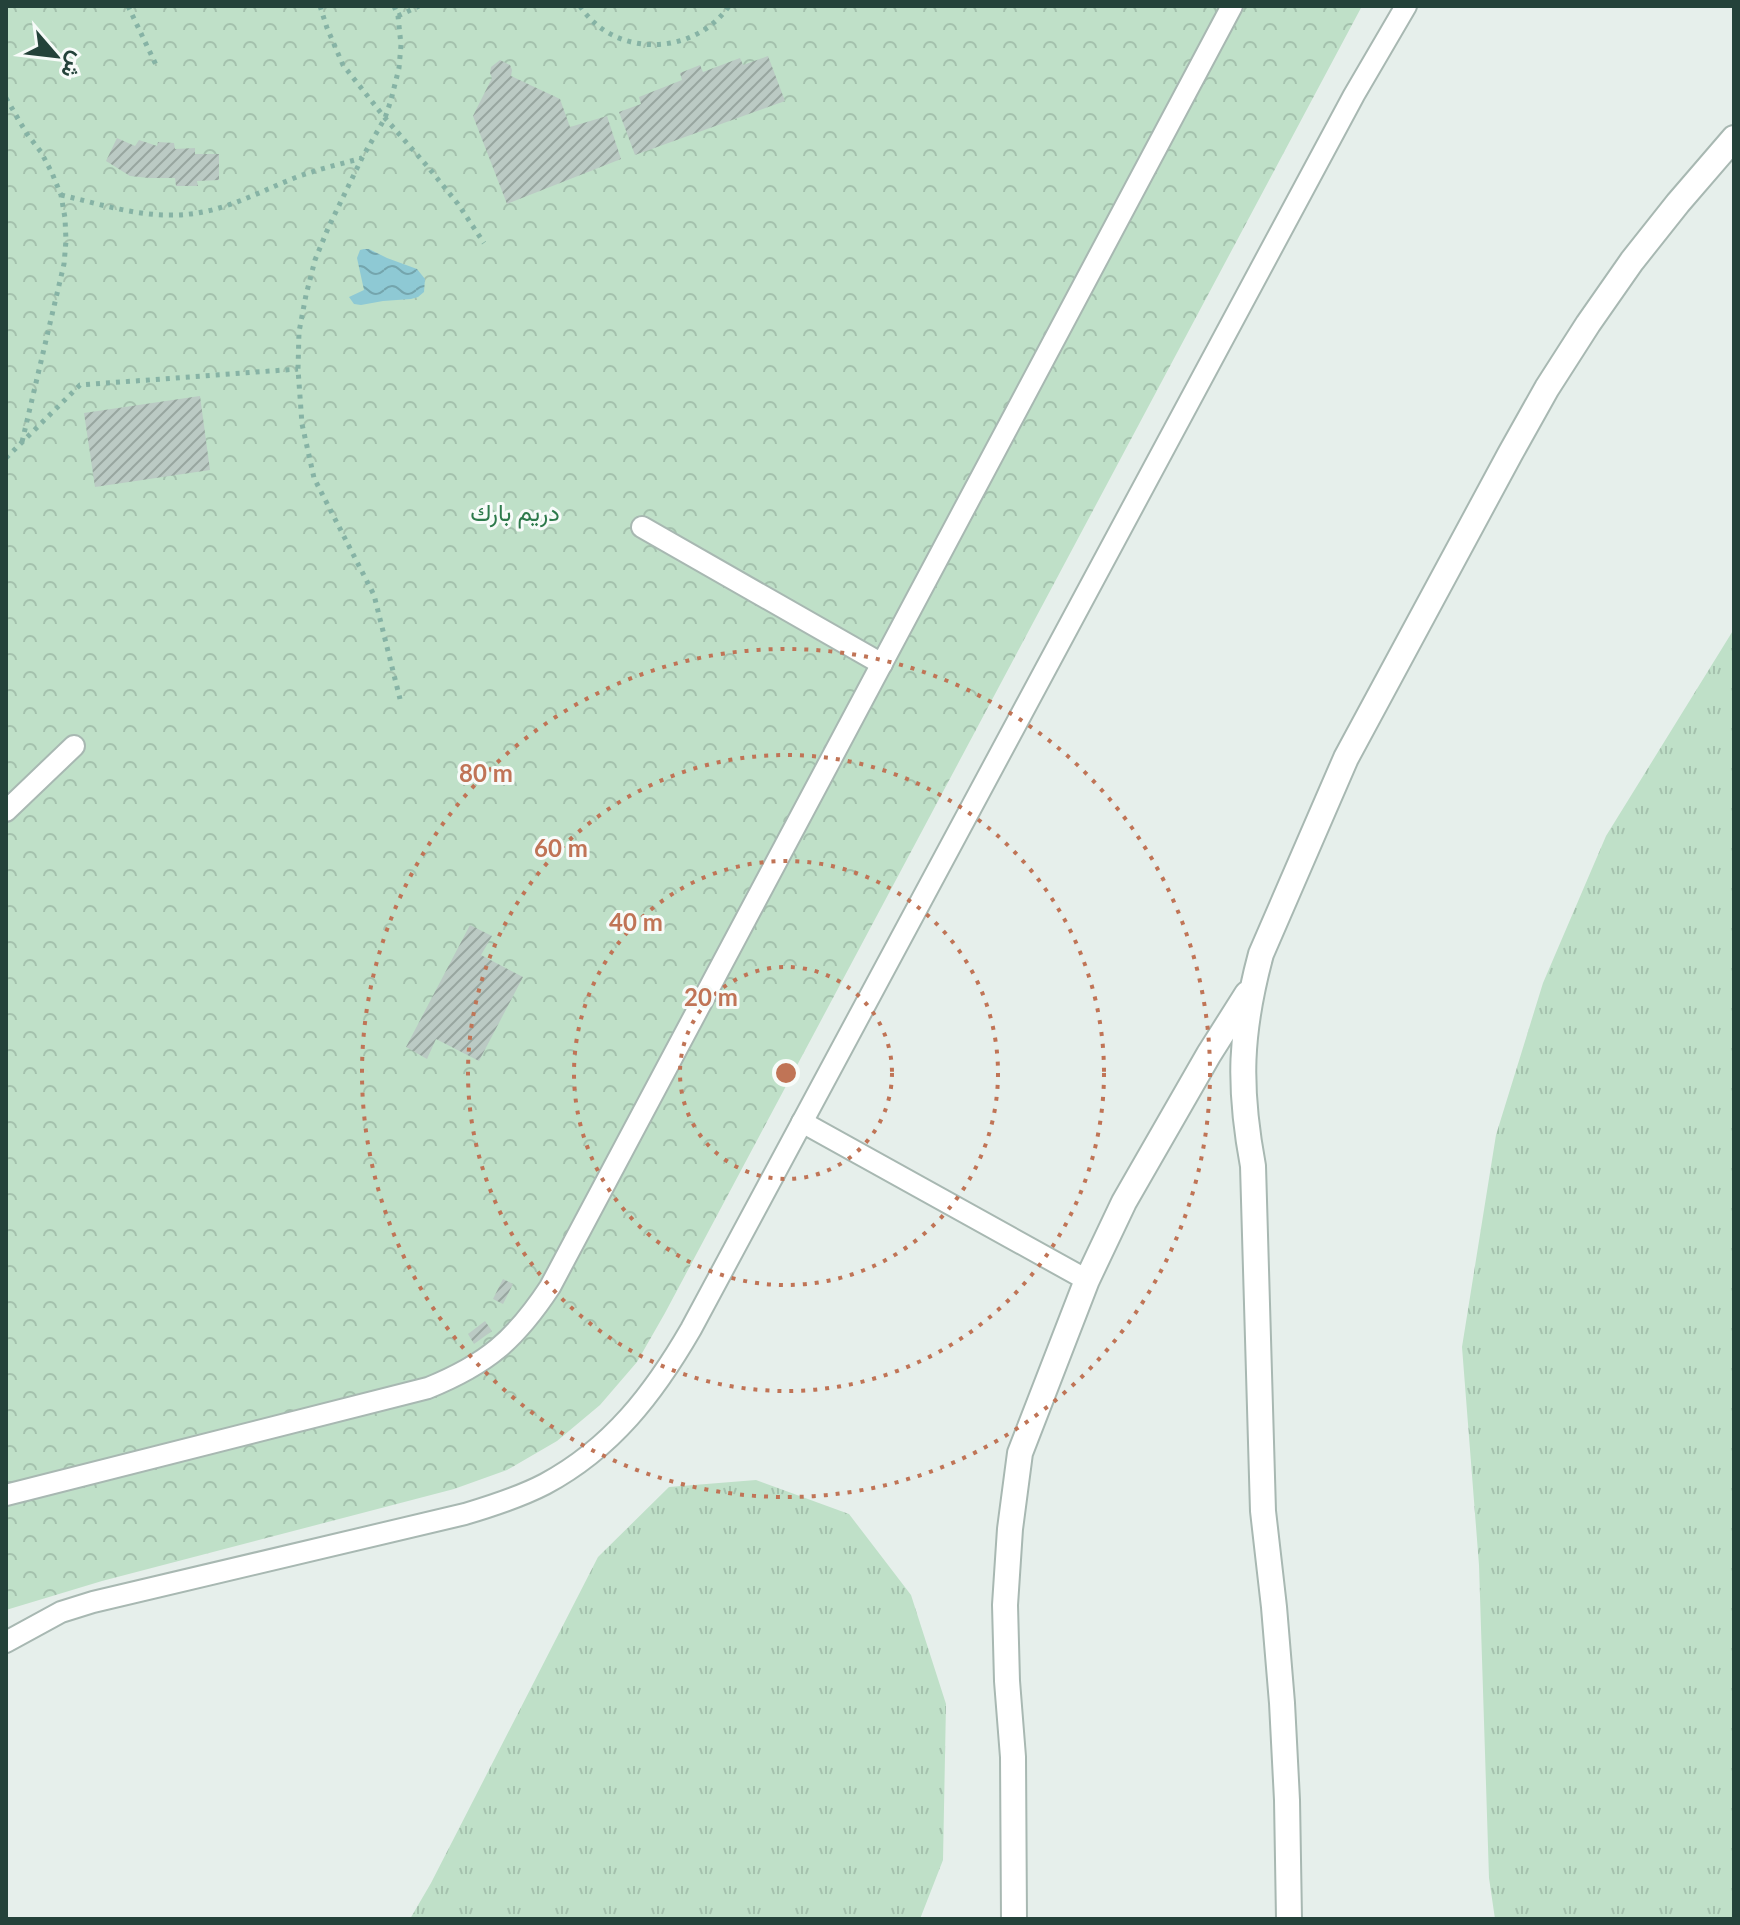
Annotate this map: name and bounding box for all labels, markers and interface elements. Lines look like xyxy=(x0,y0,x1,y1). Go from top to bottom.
north arrow xyxy=(16,16,96,96)
text: ش xyxy=(55,47,92,84)
park label: دريم بارك xyxy=(470,497,560,529)
text: 80 m xyxy=(459,758,513,787)
text: 60 m xyxy=(534,833,588,862)
text: 40 m xyxy=(609,907,663,936)
text: 20 m xyxy=(684,982,738,1011)
centre of rings xyxy=(772,1059,800,1087)

